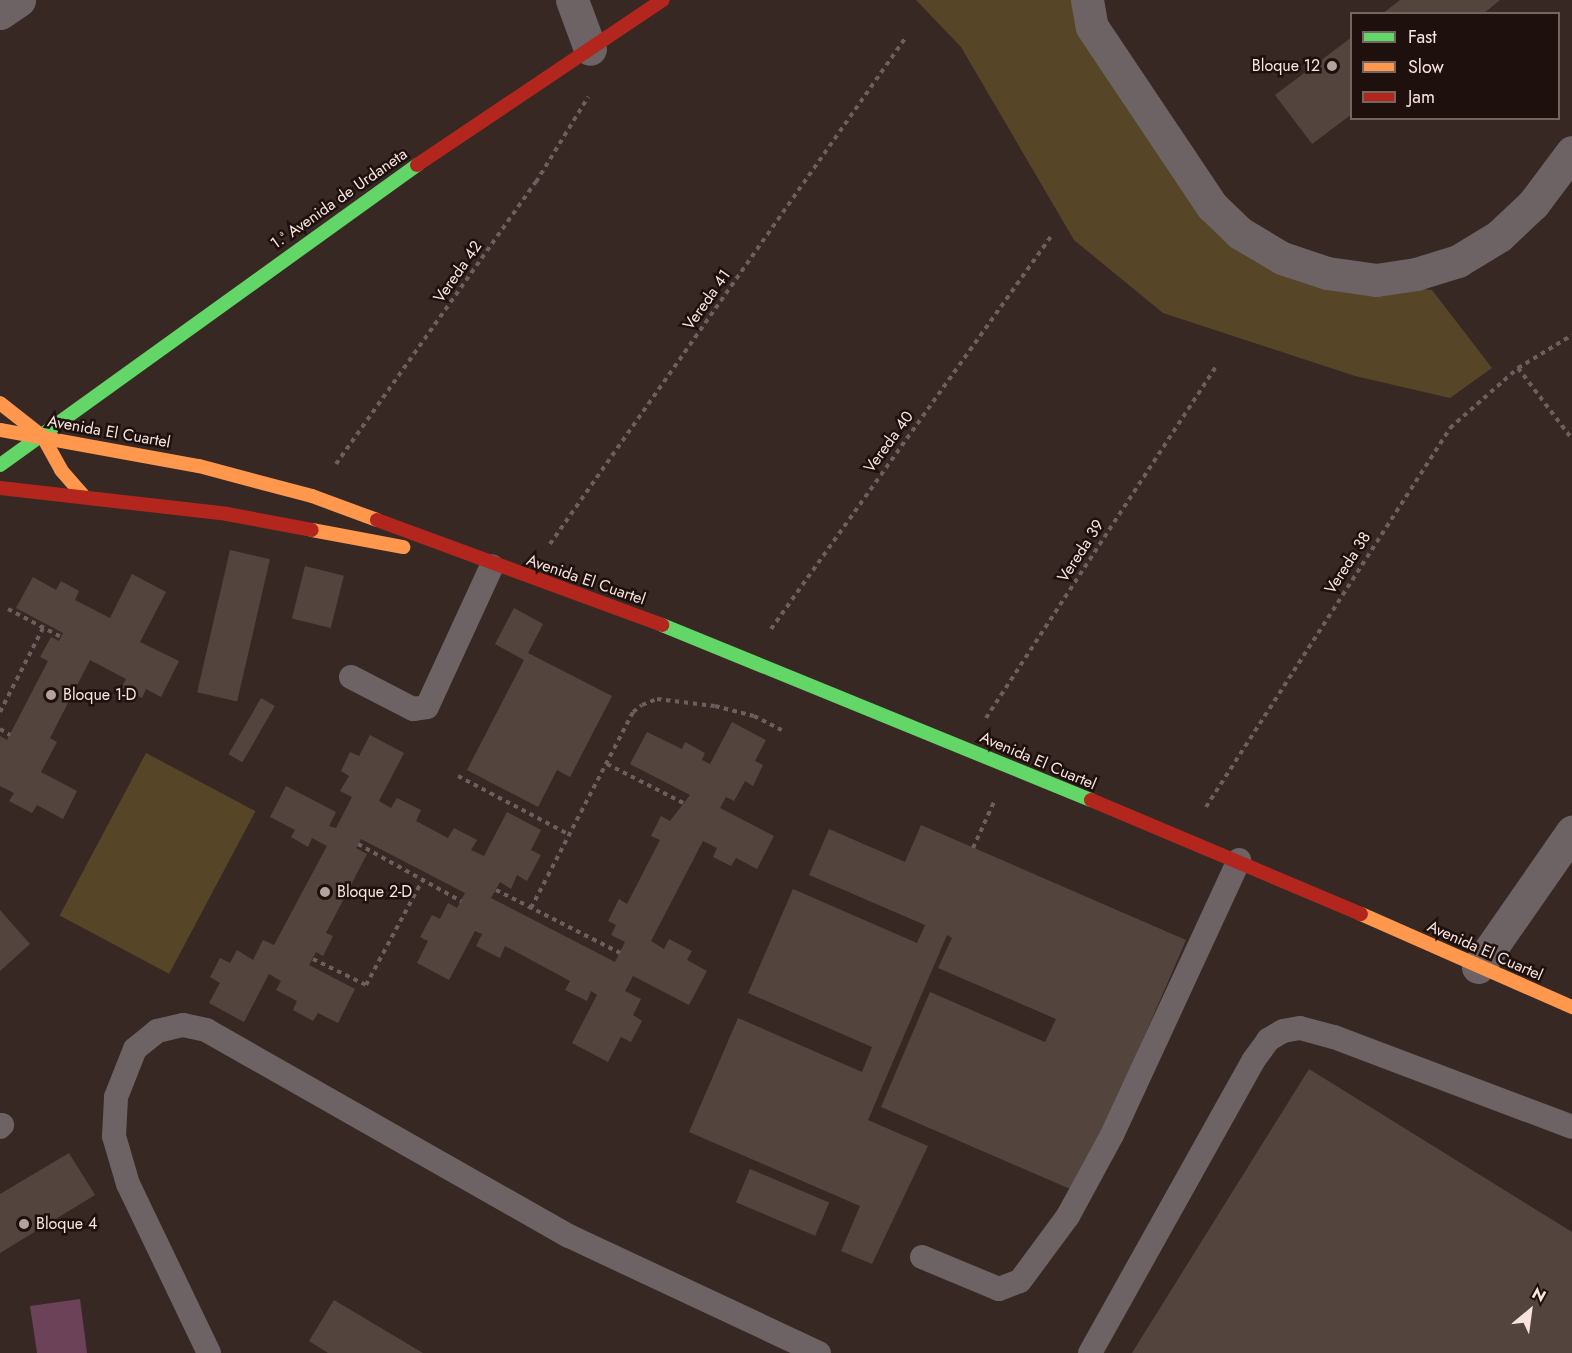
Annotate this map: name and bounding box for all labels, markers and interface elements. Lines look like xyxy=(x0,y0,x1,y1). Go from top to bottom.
legend xyxy=(1350,12,1560,120)
text: Fast xyxy=(1408,24,1437,50)
text: Slow xyxy=(1408,54,1444,80)
place label: Bloque 12 xyxy=(1252,56,1320,76)
marker: Bloque 12 xyxy=(1325,59,1339,73)
text: Jam xyxy=(1408,84,1435,110)
street label: 1.ª Avenida de Urdaneta xyxy=(267,145,411,253)
street label: Vereda 42 xyxy=(430,237,486,307)
street label: Vereda 41 xyxy=(679,266,735,334)
street label: Vereda 40 xyxy=(860,407,918,477)
street label: Avenida El Cuartel xyxy=(46,412,172,452)
street label: Vereda 39 xyxy=(1054,516,1108,586)
street label: Vereda 38 xyxy=(1321,528,1375,598)
street label: Avenida El Cuartel xyxy=(524,551,648,609)
place label: Bloque 1-D xyxy=(63,685,136,705)
marker: Bloque 1-D xyxy=(44,688,58,702)
street label: Avenida El Cuartel xyxy=(977,728,1099,794)
place label: Bloque 2-D xyxy=(337,882,412,902)
marker: Bloque 2-D xyxy=(318,885,332,899)
street label: Avenida El Cuartel xyxy=(1424,917,1546,985)
place label: Bloque 4 xyxy=(36,1214,97,1234)
marker: Bloque 4 xyxy=(17,1217,31,1231)
north arrow xyxy=(1500,1281,1560,1341)
text: N xyxy=(1528,1282,1550,1308)

